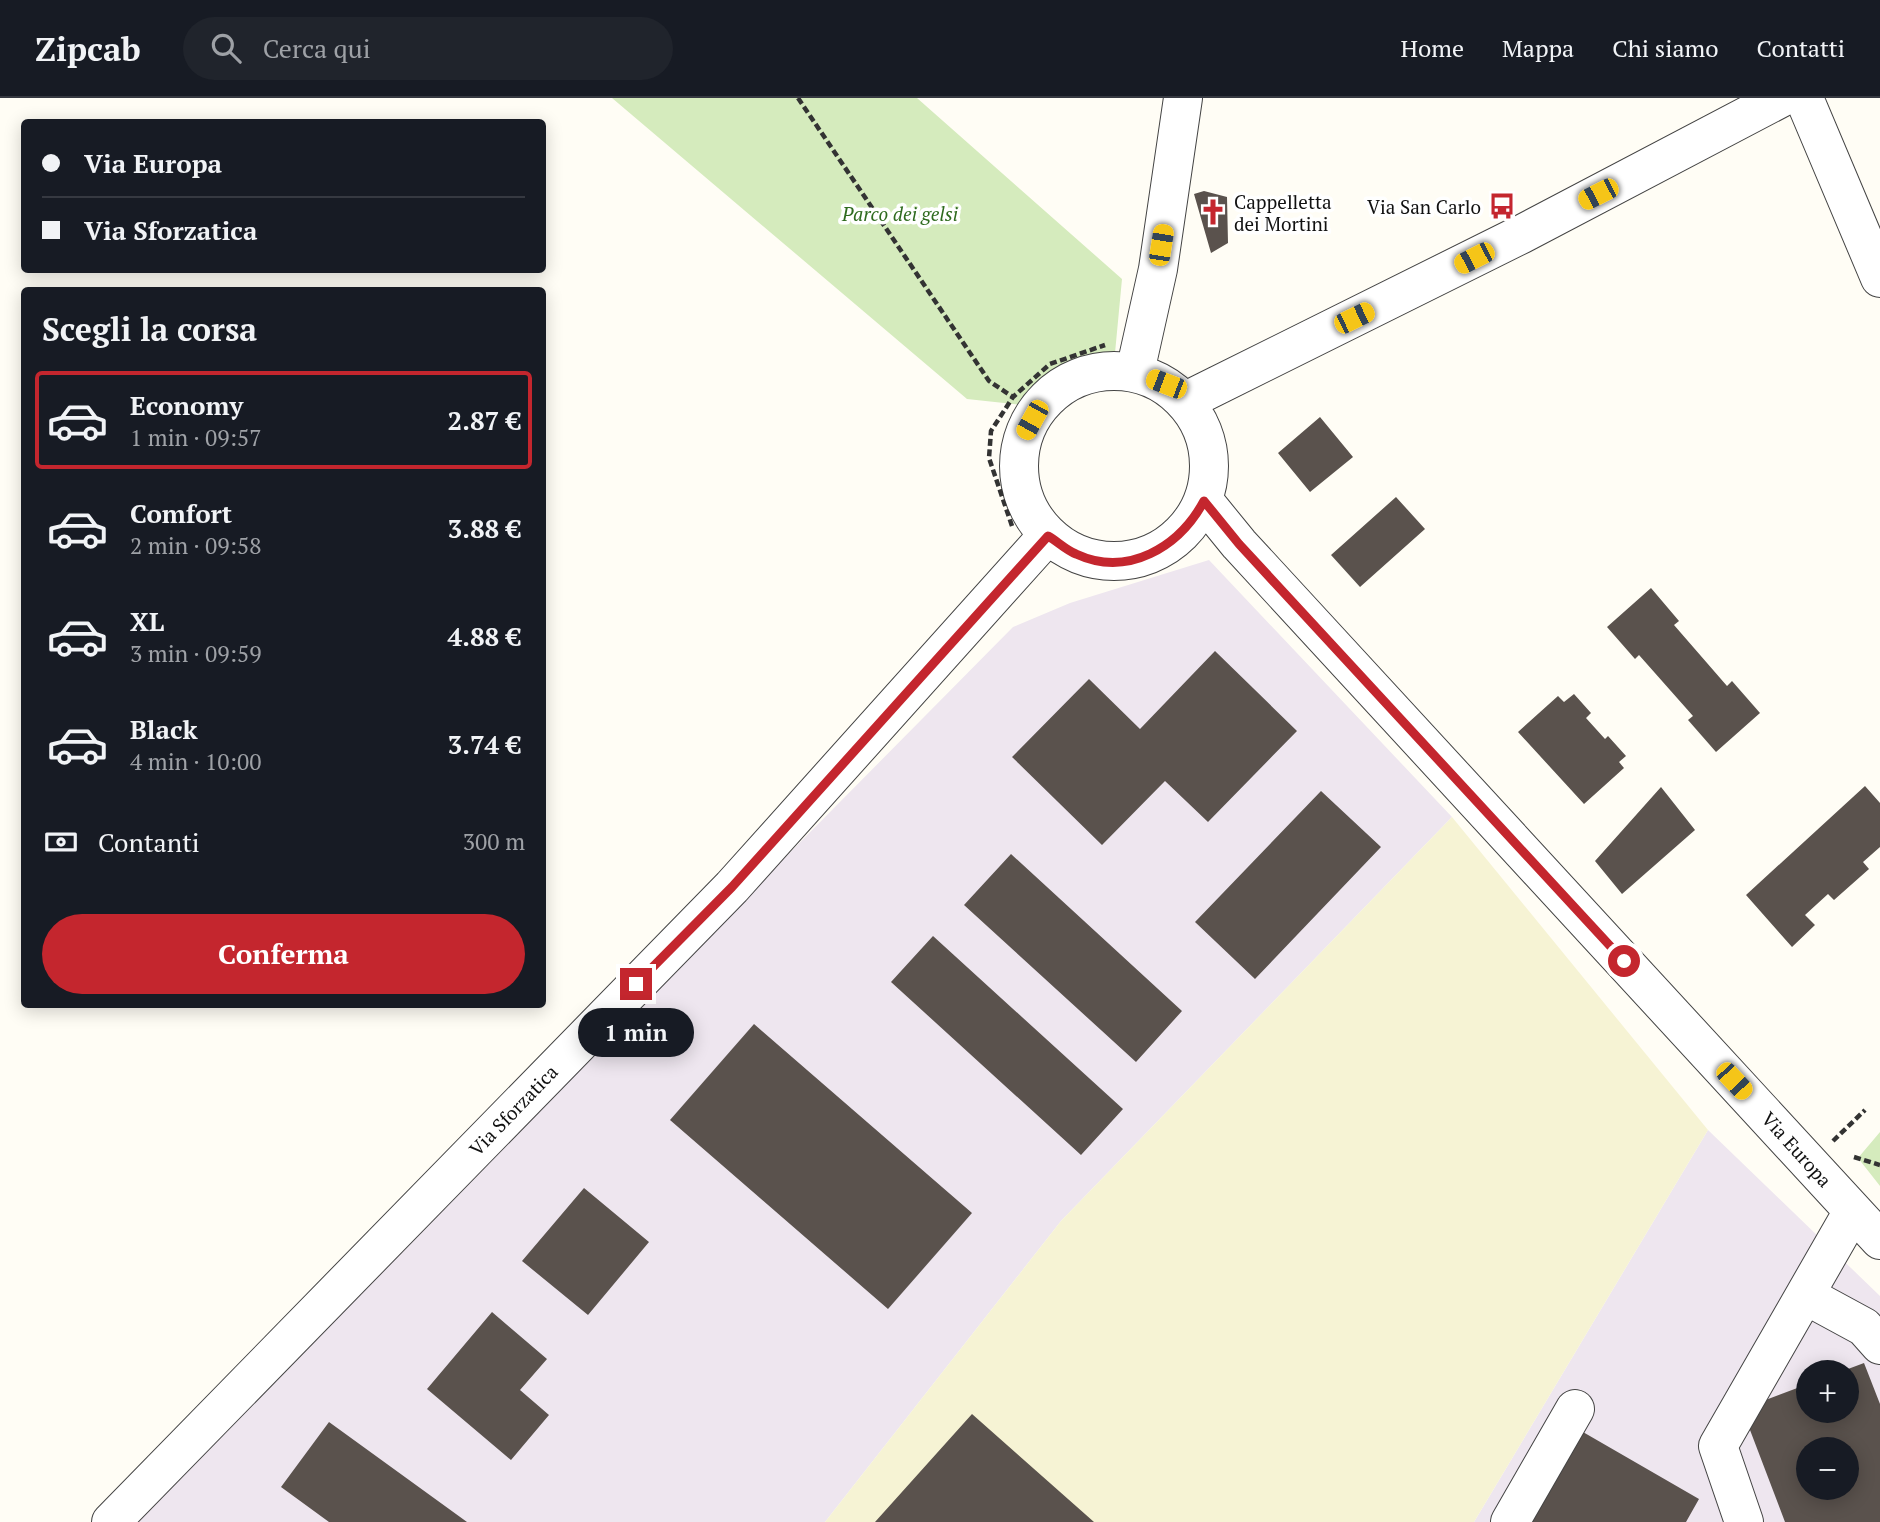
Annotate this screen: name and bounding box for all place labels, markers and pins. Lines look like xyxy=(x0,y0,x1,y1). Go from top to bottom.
place label: Cappelletta dei Mortini xyxy=(1234,189,1332,236)
bus stop icon: Via San Carlo xyxy=(1487,191,1517,221)
place label: Via San Carlo xyxy=(1367,194,1481,219)
church icon: Cappelletta dei Mortini xyxy=(1198,197,1228,227)

